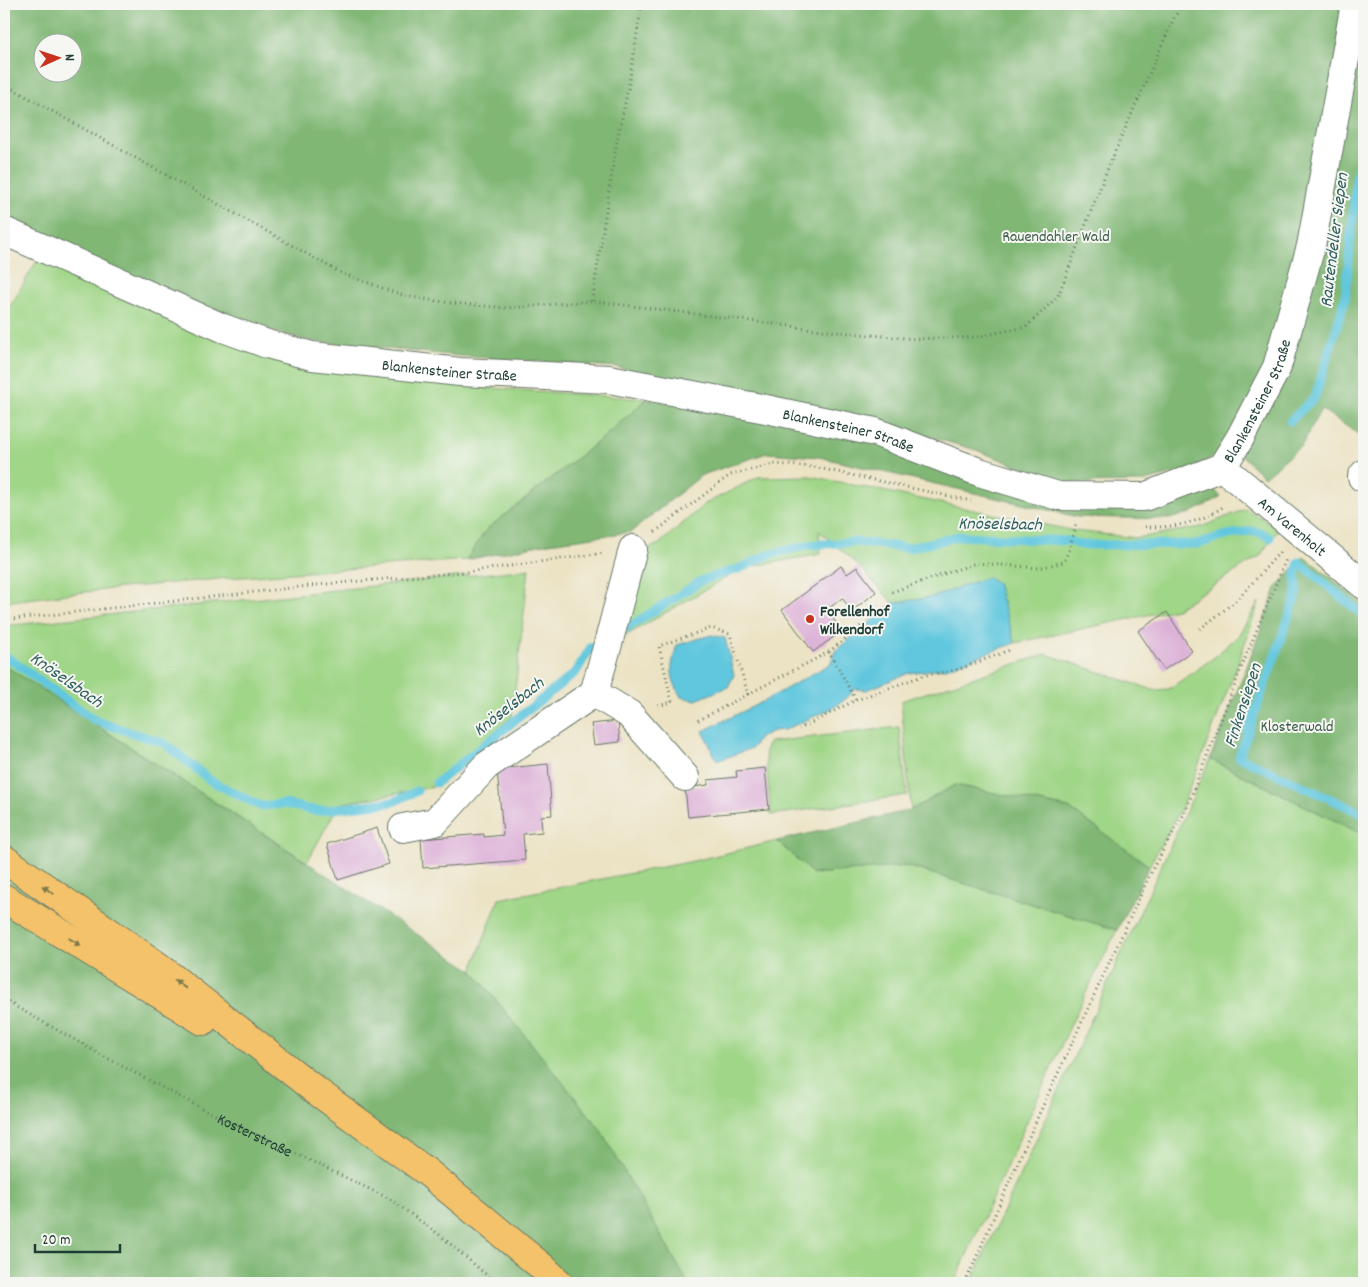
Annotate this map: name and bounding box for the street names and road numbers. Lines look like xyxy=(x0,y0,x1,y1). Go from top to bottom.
street label: Blankensteiner Straße xyxy=(1218,337,1298,468)
street label: Blankensteiner Straße xyxy=(381,355,517,389)
street label: Blankensteiner Straße xyxy=(780,404,917,460)
street label: Am Varenholt xyxy=(1252,492,1331,563)
street label: Kosterstraße xyxy=(213,1109,296,1164)

